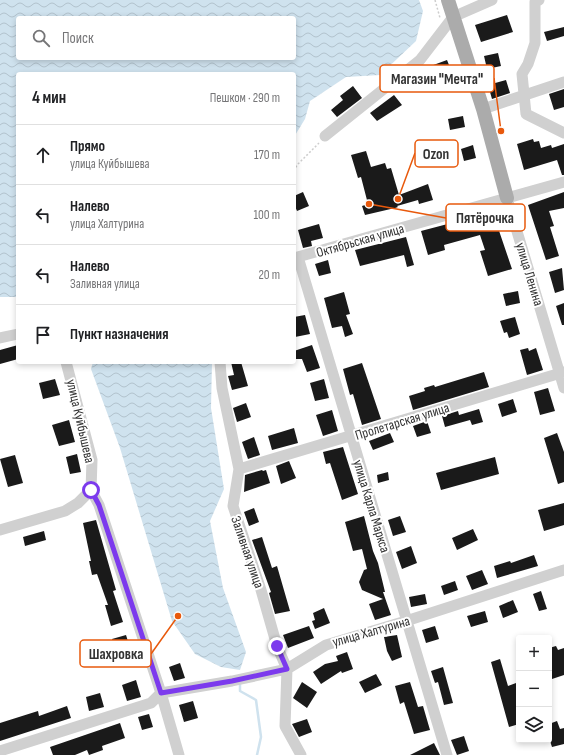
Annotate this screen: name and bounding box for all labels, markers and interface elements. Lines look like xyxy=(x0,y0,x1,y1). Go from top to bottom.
search box xyxy=(16,16,296,60)
icon: search xyxy=(30,27,52,49)
text: Поиск xyxy=(62,29,94,48)
callout: Магазин "Мечта" xyxy=(380,65,494,92)
text: Магазин "Мечта" xyxy=(391,70,483,89)
text: 4 мин xyxy=(32,88,66,108)
text: Пешком · 290 m xyxy=(210,90,280,106)
text: Прямо xyxy=(70,137,105,156)
callout: Ozon xyxy=(415,140,458,167)
icon: ahead xyxy=(32,144,54,166)
text: Ozon xyxy=(423,145,449,164)
text: 170 m xyxy=(254,147,280,163)
text: улица Куйбышева xyxy=(70,156,150,172)
text: Налево xyxy=(70,197,110,216)
icon: left xyxy=(32,204,54,226)
callout: Пятёрочка xyxy=(446,204,525,231)
text: 100 m xyxy=(253,207,280,223)
text: Пятёрочка xyxy=(456,209,514,228)
text: улица Халтурина xyxy=(70,216,144,232)
street label: Октябрьская улица xyxy=(314,220,406,261)
street label: улица Ленина xyxy=(512,240,547,308)
text: Налево xyxy=(70,257,110,276)
icon: left xyxy=(32,264,54,286)
text: 20 m xyxy=(258,267,280,283)
text: Заливная улица xyxy=(70,276,140,292)
icon: arrive xyxy=(32,324,54,346)
text: Пункт назначения xyxy=(70,325,168,344)
street label: улица Куйбышева xyxy=(63,377,98,465)
street label: Пролетарская улица xyxy=(353,399,451,444)
street label: улица Карла Маркса xyxy=(349,458,394,555)
route start xyxy=(82,481,100,499)
street label: Заливная улица xyxy=(227,514,268,590)
street label: улица Халтурина xyxy=(330,612,412,651)
map controls xyxy=(516,635,552,743)
button: + xyxy=(516,635,552,671)
route end xyxy=(268,637,286,655)
callout: Шахровка xyxy=(80,640,151,667)
text: Шахровка xyxy=(89,645,143,664)
button: − xyxy=(516,671,552,707)
button: layers xyxy=(516,707,552,743)

